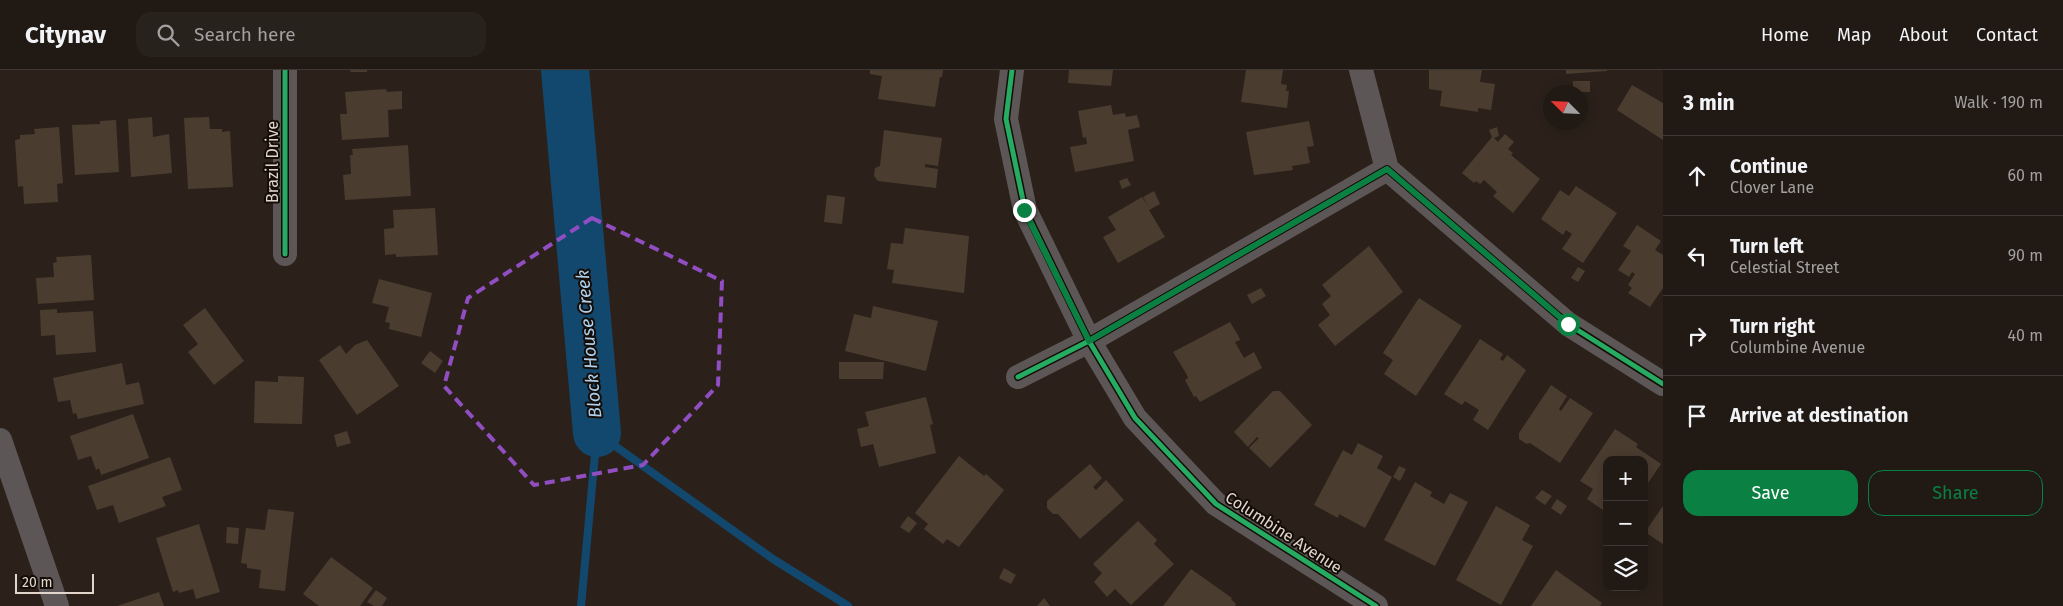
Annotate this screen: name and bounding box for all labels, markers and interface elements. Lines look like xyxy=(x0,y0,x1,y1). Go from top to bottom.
search box xyxy=(136,12,486,57)
text: Citynav xyxy=(25,21,106,49)
icon: search xyxy=(154,21,182,49)
text: Search here xyxy=(194,23,296,46)
text: Home xyxy=(1761,24,1809,46)
text: Map xyxy=(1837,24,1871,46)
text: About xyxy=(1899,24,1948,46)
text: Contact xyxy=(1976,24,2038,46)
north arrow xyxy=(1543,85,1588,130)
text: 3 min xyxy=(1683,90,1735,116)
text: Walk · 190 m xyxy=(1954,93,2043,112)
street label: Brazil Drive xyxy=(263,121,282,203)
text: Continue xyxy=(1730,155,1808,178)
icon: ahead xyxy=(1683,162,1711,190)
text: 60 m xyxy=(2008,166,2043,185)
text: Clover Lane xyxy=(1730,178,1814,197)
route end xyxy=(1013,199,1036,222)
text: Turn left xyxy=(1730,235,1804,258)
icon: left xyxy=(1683,242,1711,270)
text: 90 m xyxy=(2008,246,2043,265)
text: Celestial Street xyxy=(1730,258,1839,277)
water label: Block House Creek xyxy=(572,269,606,419)
route start xyxy=(1557,313,1580,336)
text: Turn right xyxy=(1730,315,1815,338)
icon: right xyxy=(1683,322,1711,350)
text: 40 m xyxy=(2008,326,2043,345)
text: Columbine Avenue xyxy=(1730,338,1865,357)
icon: arrive xyxy=(1683,402,1711,430)
text: Arrive at destination xyxy=(1730,404,1909,427)
map controls xyxy=(1603,456,1648,591)
button: + xyxy=(1603,456,1648,501)
button: Save xyxy=(1683,470,1858,516)
button: Share xyxy=(1868,470,2043,516)
street label: Columbine Avenue xyxy=(1222,488,1346,577)
button: − xyxy=(1603,501,1648,546)
button: layers xyxy=(1603,546,1648,591)
scale bar xyxy=(15,571,94,594)
text: 20 m xyxy=(22,574,52,591)

